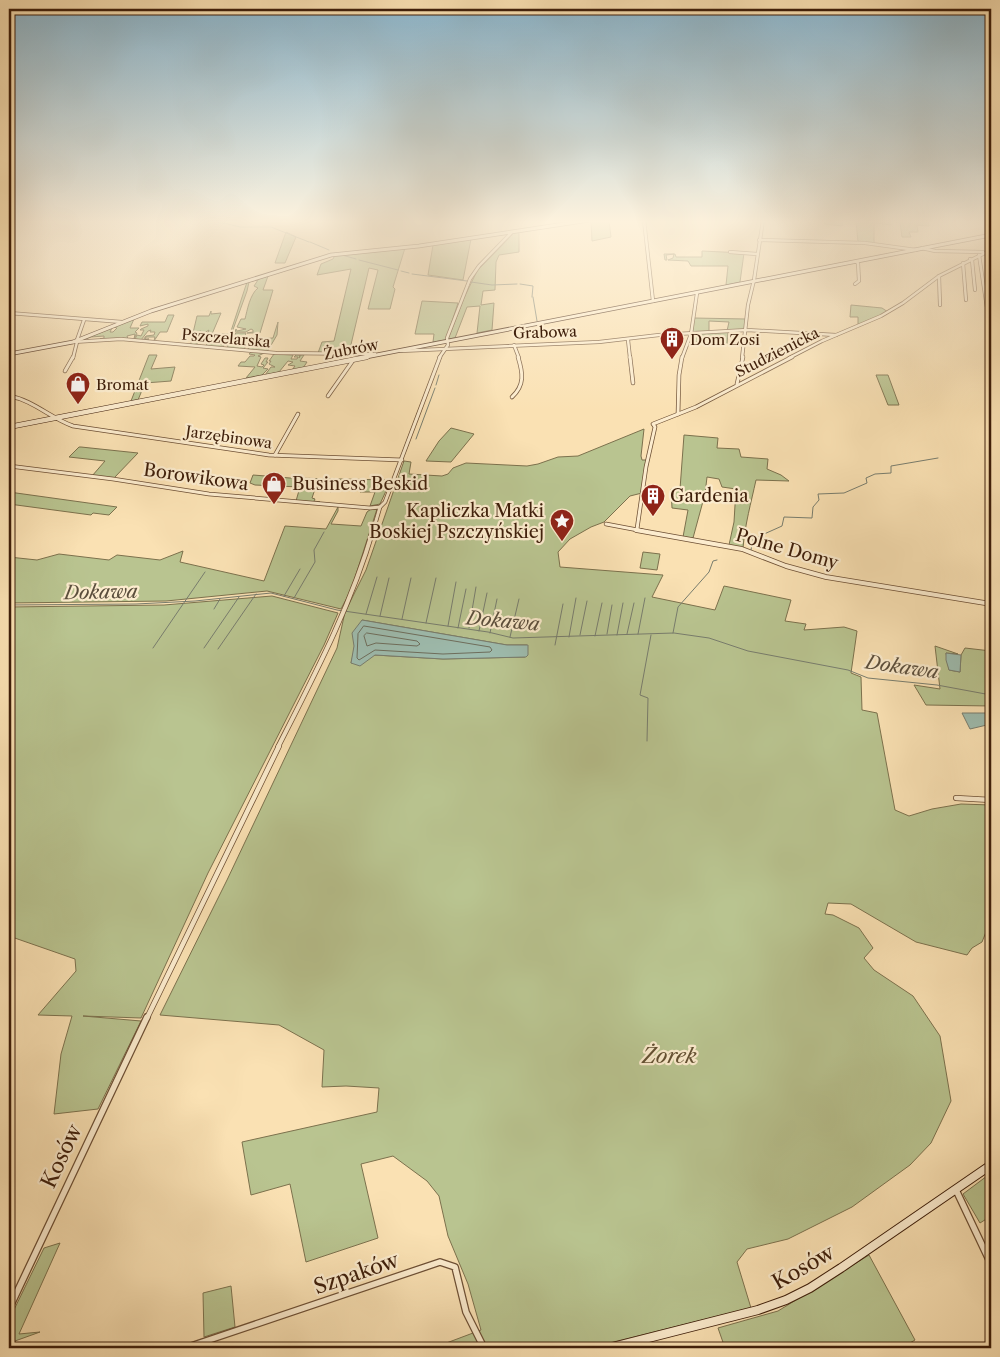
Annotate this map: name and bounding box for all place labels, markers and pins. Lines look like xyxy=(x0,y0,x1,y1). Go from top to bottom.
building icon: Dom Zosi xyxy=(659,326,685,360)
place label: Dom Zosi xyxy=(690,330,760,349)
shop icon: Bromat xyxy=(65,371,91,405)
place label: Bromat xyxy=(96,375,150,394)
shop icon: Business Beskid xyxy=(261,471,287,505)
place label: Business Beskid xyxy=(292,473,428,495)
building icon: Gardenia xyxy=(640,483,666,517)
place label: Gardenia xyxy=(670,485,749,507)
place label: Kapliczka Matki Boskiej Pszczyńskiej xyxy=(369,500,545,543)
place icon: Kapliczka Matki Boskiej Pszczyńskiej xyxy=(549,508,575,542)

